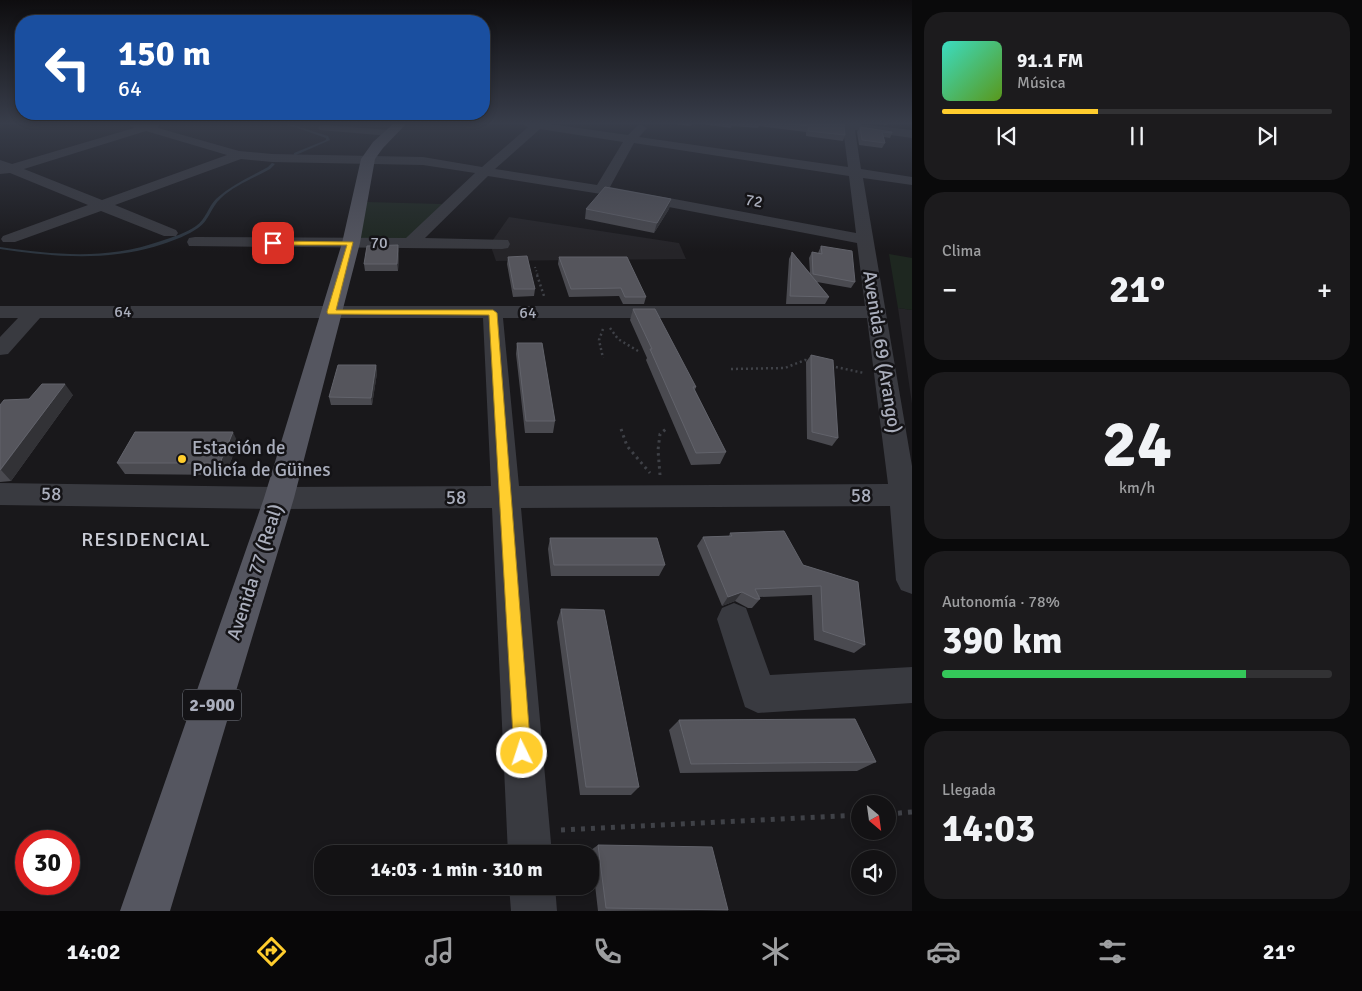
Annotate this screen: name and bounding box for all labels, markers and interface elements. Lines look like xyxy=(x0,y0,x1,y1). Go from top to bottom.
text: 150 m xyxy=(118,32,211,75)
icon: left xyxy=(35,35,100,100)
text: 91.1 FM xyxy=(1017,49,1083,73)
text: Música xyxy=(1017,73,1066,93)
text: 64 xyxy=(118,75,142,102)
icon: previous xyxy=(993,122,1021,150)
icon: pause xyxy=(1123,122,1151,150)
icon: next xyxy=(1253,122,1281,150)
street label: 72 xyxy=(744,190,764,212)
pin xyxy=(252,222,294,264)
icon: arrive xyxy=(259,229,287,257)
street label: 70 xyxy=(370,233,388,253)
text: Clima xyxy=(942,241,981,261)
text: 21° xyxy=(1109,266,1165,313)
street label: Avenida 69 (Arango) xyxy=(857,269,907,435)
text: − xyxy=(942,273,957,307)
text: + xyxy=(1317,273,1332,307)
street label: 64 xyxy=(114,302,132,322)
street label: 64 xyxy=(519,303,537,323)
text: 24 xyxy=(1102,405,1172,485)
place label: Estación de Policía de Güines xyxy=(192,436,331,482)
marker: Estación de Policía de Güines xyxy=(176,453,188,465)
text: km/h xyxy=(1119,478,1155,498)
street label: 58 xyxy=(41,482,61,506)
street label: 58 xyxy=(851,484,871,508)
street label: 58 xyxy=(446,486,466,510)
street label: Avenida 77 (Real) xyxy=(222,501,288,643)
district label: RESIDENCIAL xyxy=(81,527,211,552)
text: Autonomía · 78% xyxy=(942,592,1060,612)
text: 390 km xyxy=(942,617,1063,664)
road number: 2-900 xyxy=(183,690,241,720)
position arrow xyxy=(495,726,547,778)
text: Llegada xyxy=(942,780,996,800)
north arrow xyxy=(851,795,896,840)
map controls xyxy=(851,795,896,895)
text: 14:03 xyxy=(942,805,1035,852)
speed limit sign: 30 xyxy=(15,830,80,895)
button: sound xyxy=(851,850,896,895)
text: 14:03 · 1 min · 310 m xyxy=(370,858,543,882)
icon: directions xyxy=(254,934,289,969)
icon: music xyxy=(422,934,457,969)
icon: phone xyxy=(590,934,625,969)
icon: climate xyxy=(758,934,793,969)
icon: car xyxy=(926,934,961,969)
icon: filters xyxy=(1095,934,1130,969)
text: 14:02 xyxy=(67,938,121,965)
text: 21° xyxy=(1263,938,1295,965)

